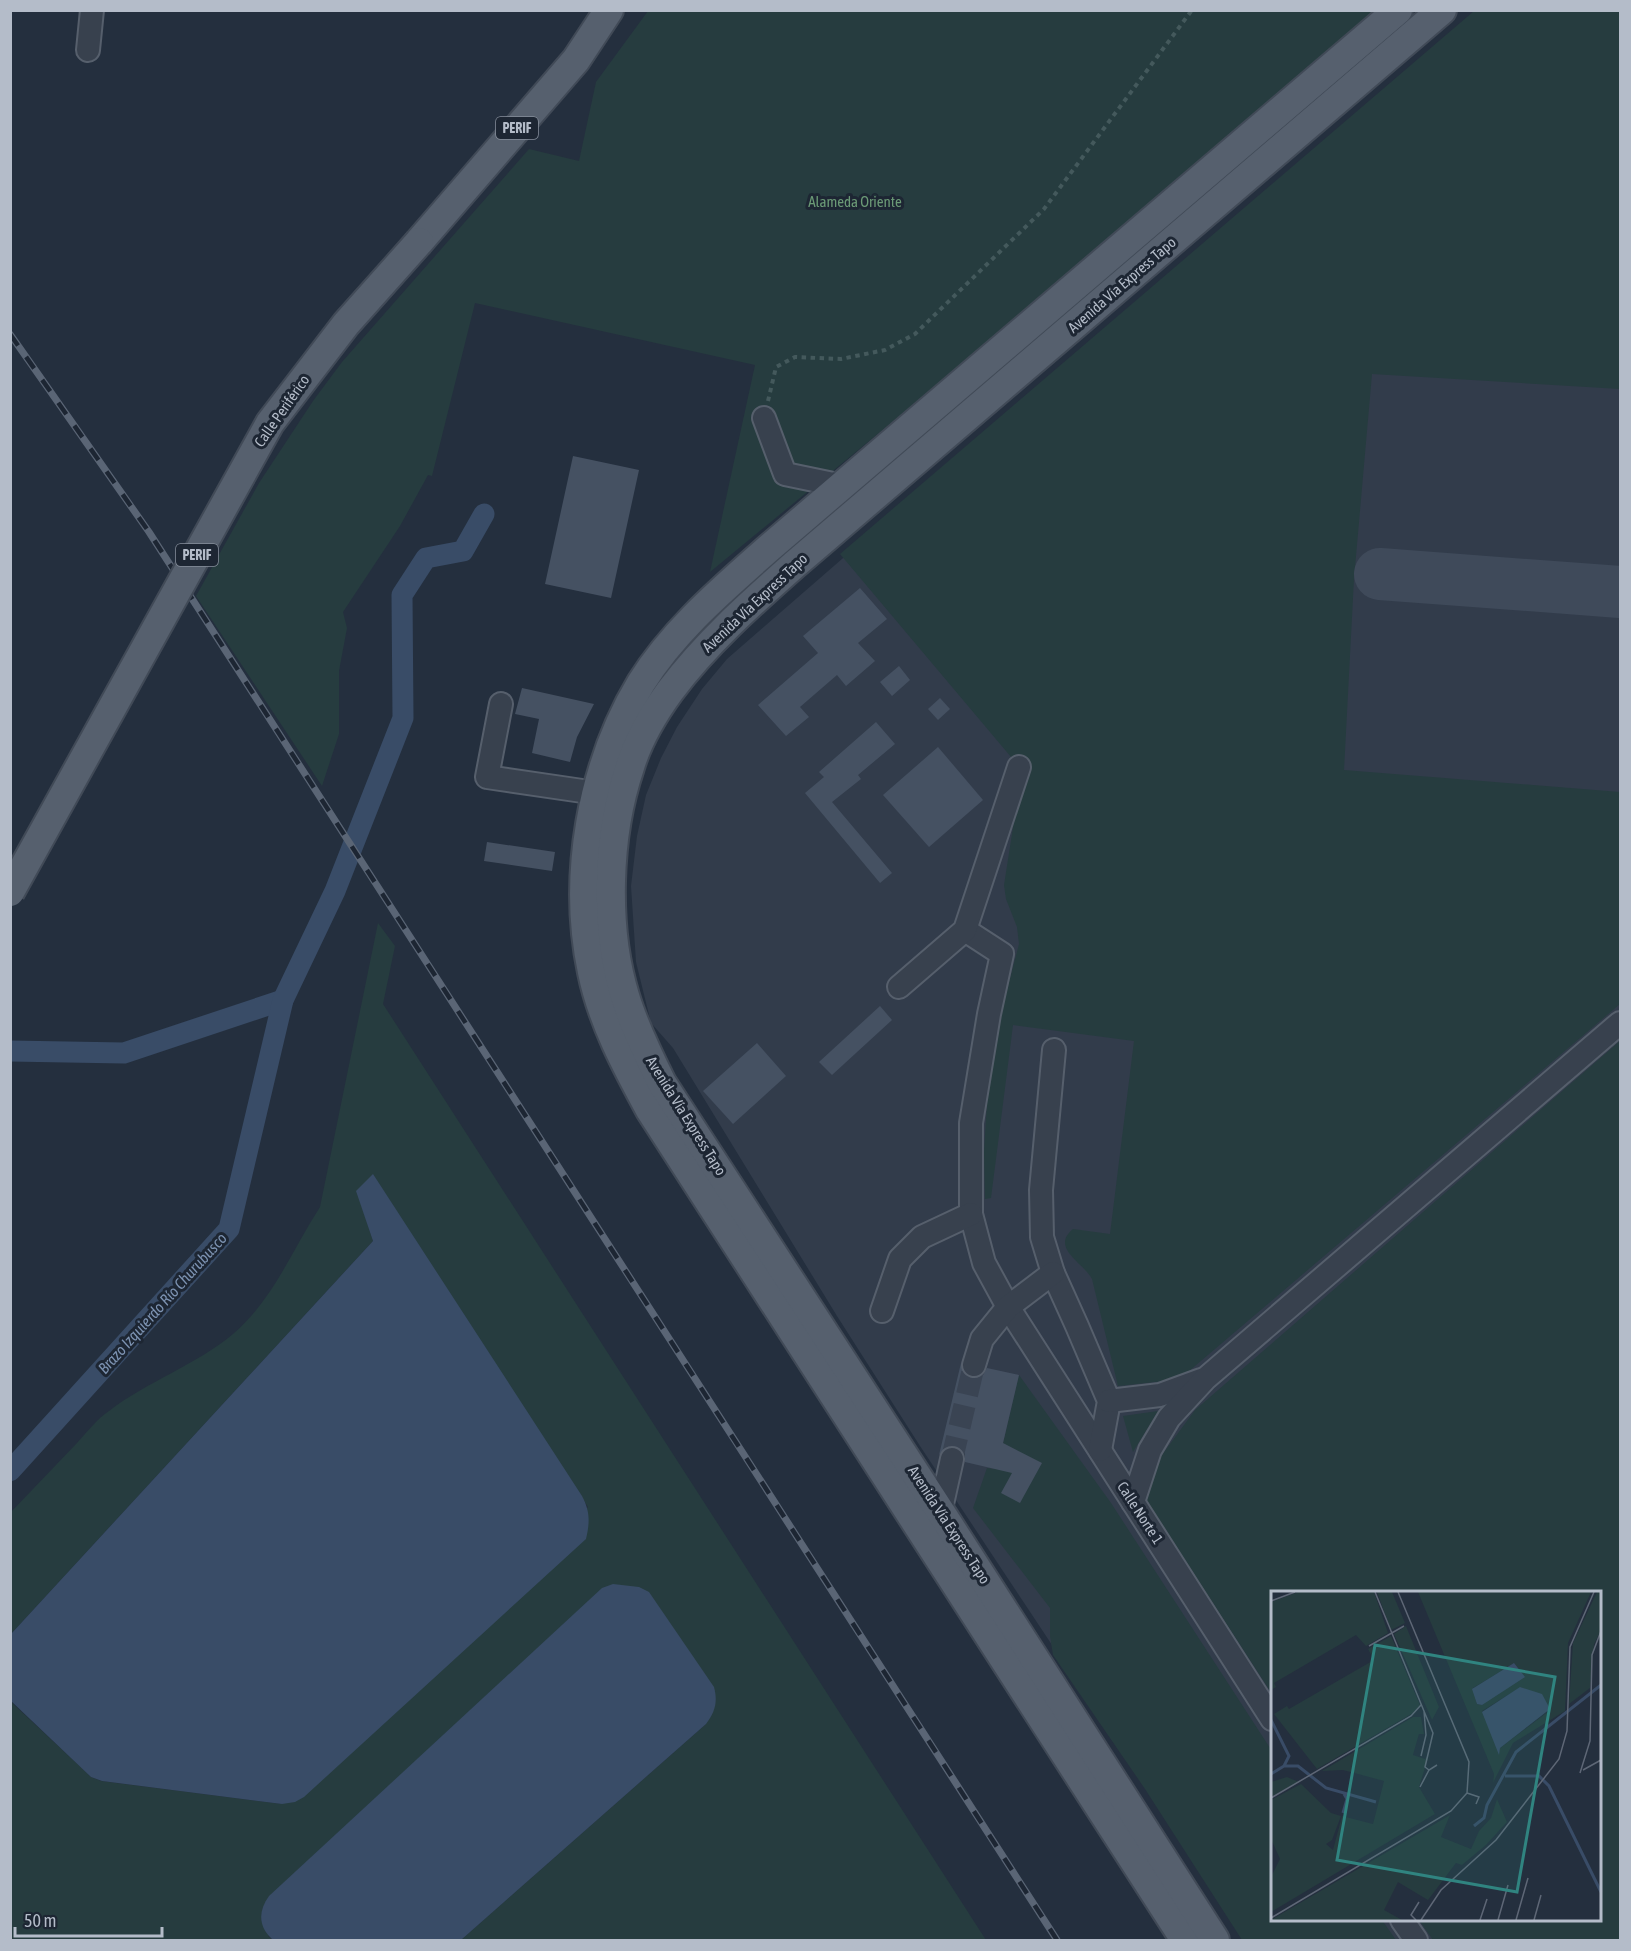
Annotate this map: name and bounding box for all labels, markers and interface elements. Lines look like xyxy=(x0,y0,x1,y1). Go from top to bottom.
road number: PERIF xyxy=(496,117,538,139)
park label: Alameda Oriente xyxy=(808,193,902,210)
street label: Avenida Vía Express Tapo xyxy=(1064,233,1179,336)
street label: Calle Periférico xyxy=(251,372,313,450)
road number: PERIF xyxy=(176,544,218,566)
street label: Avenida Vía Express Tapo xyxy=(699,550,811,656)
street label: Avenida Vía Express Tapo xyxy=(643,1053,730,1178)
water label: Brazo Izquierdo Río Churubusco xyxy=(94,1229,231,1378)
street label: Avenida Vía Express Tapo xyxy=(905,1463,994,1587)
street label: Calle Norte 1 xyxy=(1114,1478,1167,1547)
inset map xyxy=(1271,1591,1601,1921)
scale bar xyxy=(15,1900,162,1938)
text: 50 m xyxy=(24,1910,56,1931)

